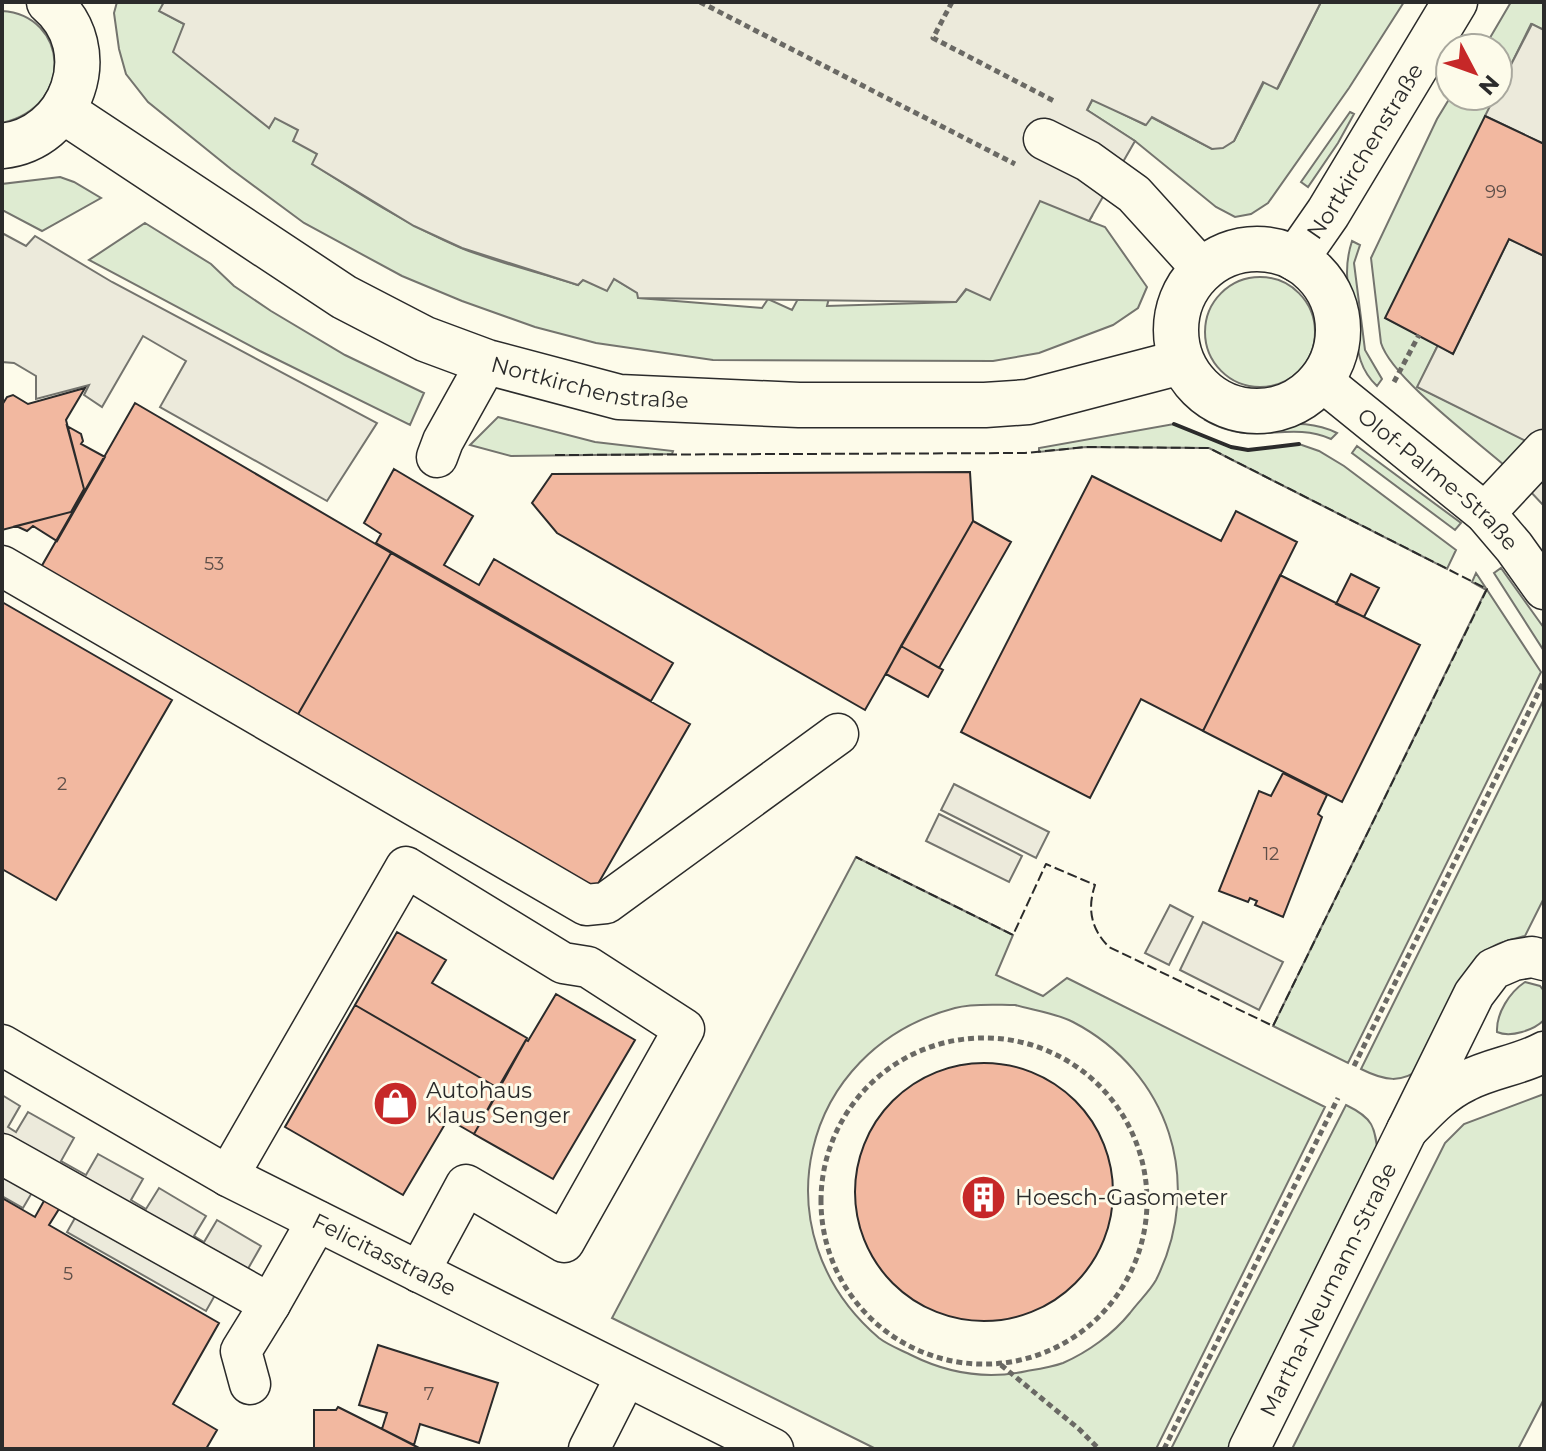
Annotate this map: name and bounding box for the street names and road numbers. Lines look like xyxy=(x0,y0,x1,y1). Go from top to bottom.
street label: Nortkirchenstraße xyxy=(1301,58,1429,245)
street label: Nortkirchenstraße xyxy=(488,351,689,414)
street label: Olof-Palme-Straße xyxy=(1352,402,1524,556)
street label: Martha-Neumann-Straße xyxy=(1254,1158,1403,1421)
street label: Felicitasstraße xyxy=(308,1207,460,1302)

